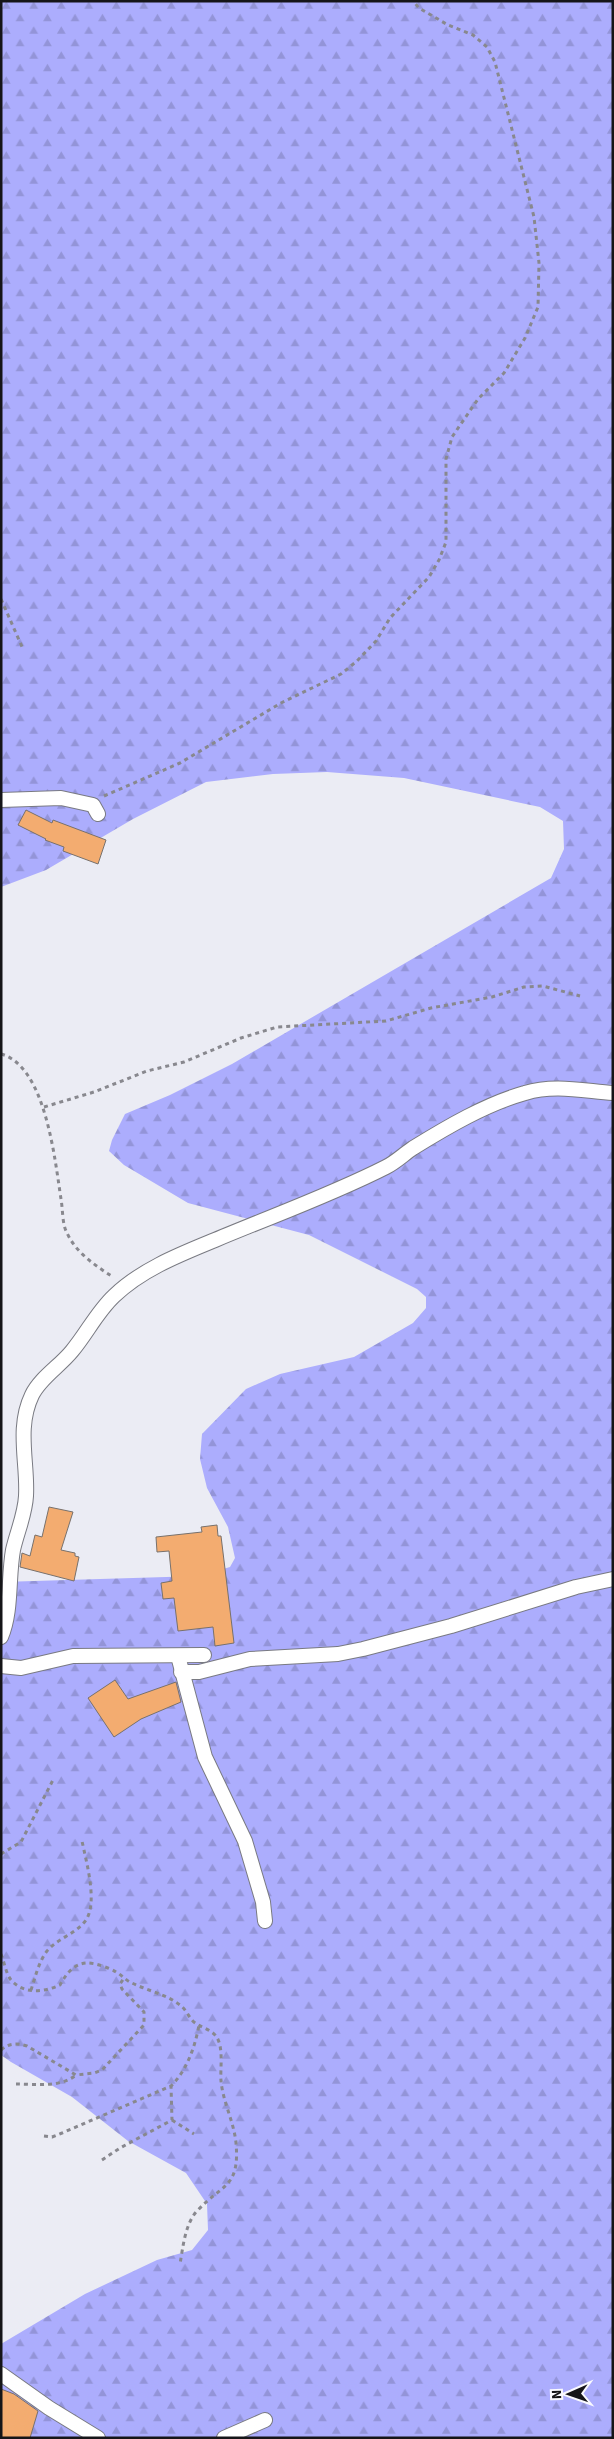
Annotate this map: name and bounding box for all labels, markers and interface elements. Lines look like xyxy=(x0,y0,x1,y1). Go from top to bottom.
north arrow xyxy=(544,2369,594,2419)
text: N xyxy=(547,2389,567,2399)

